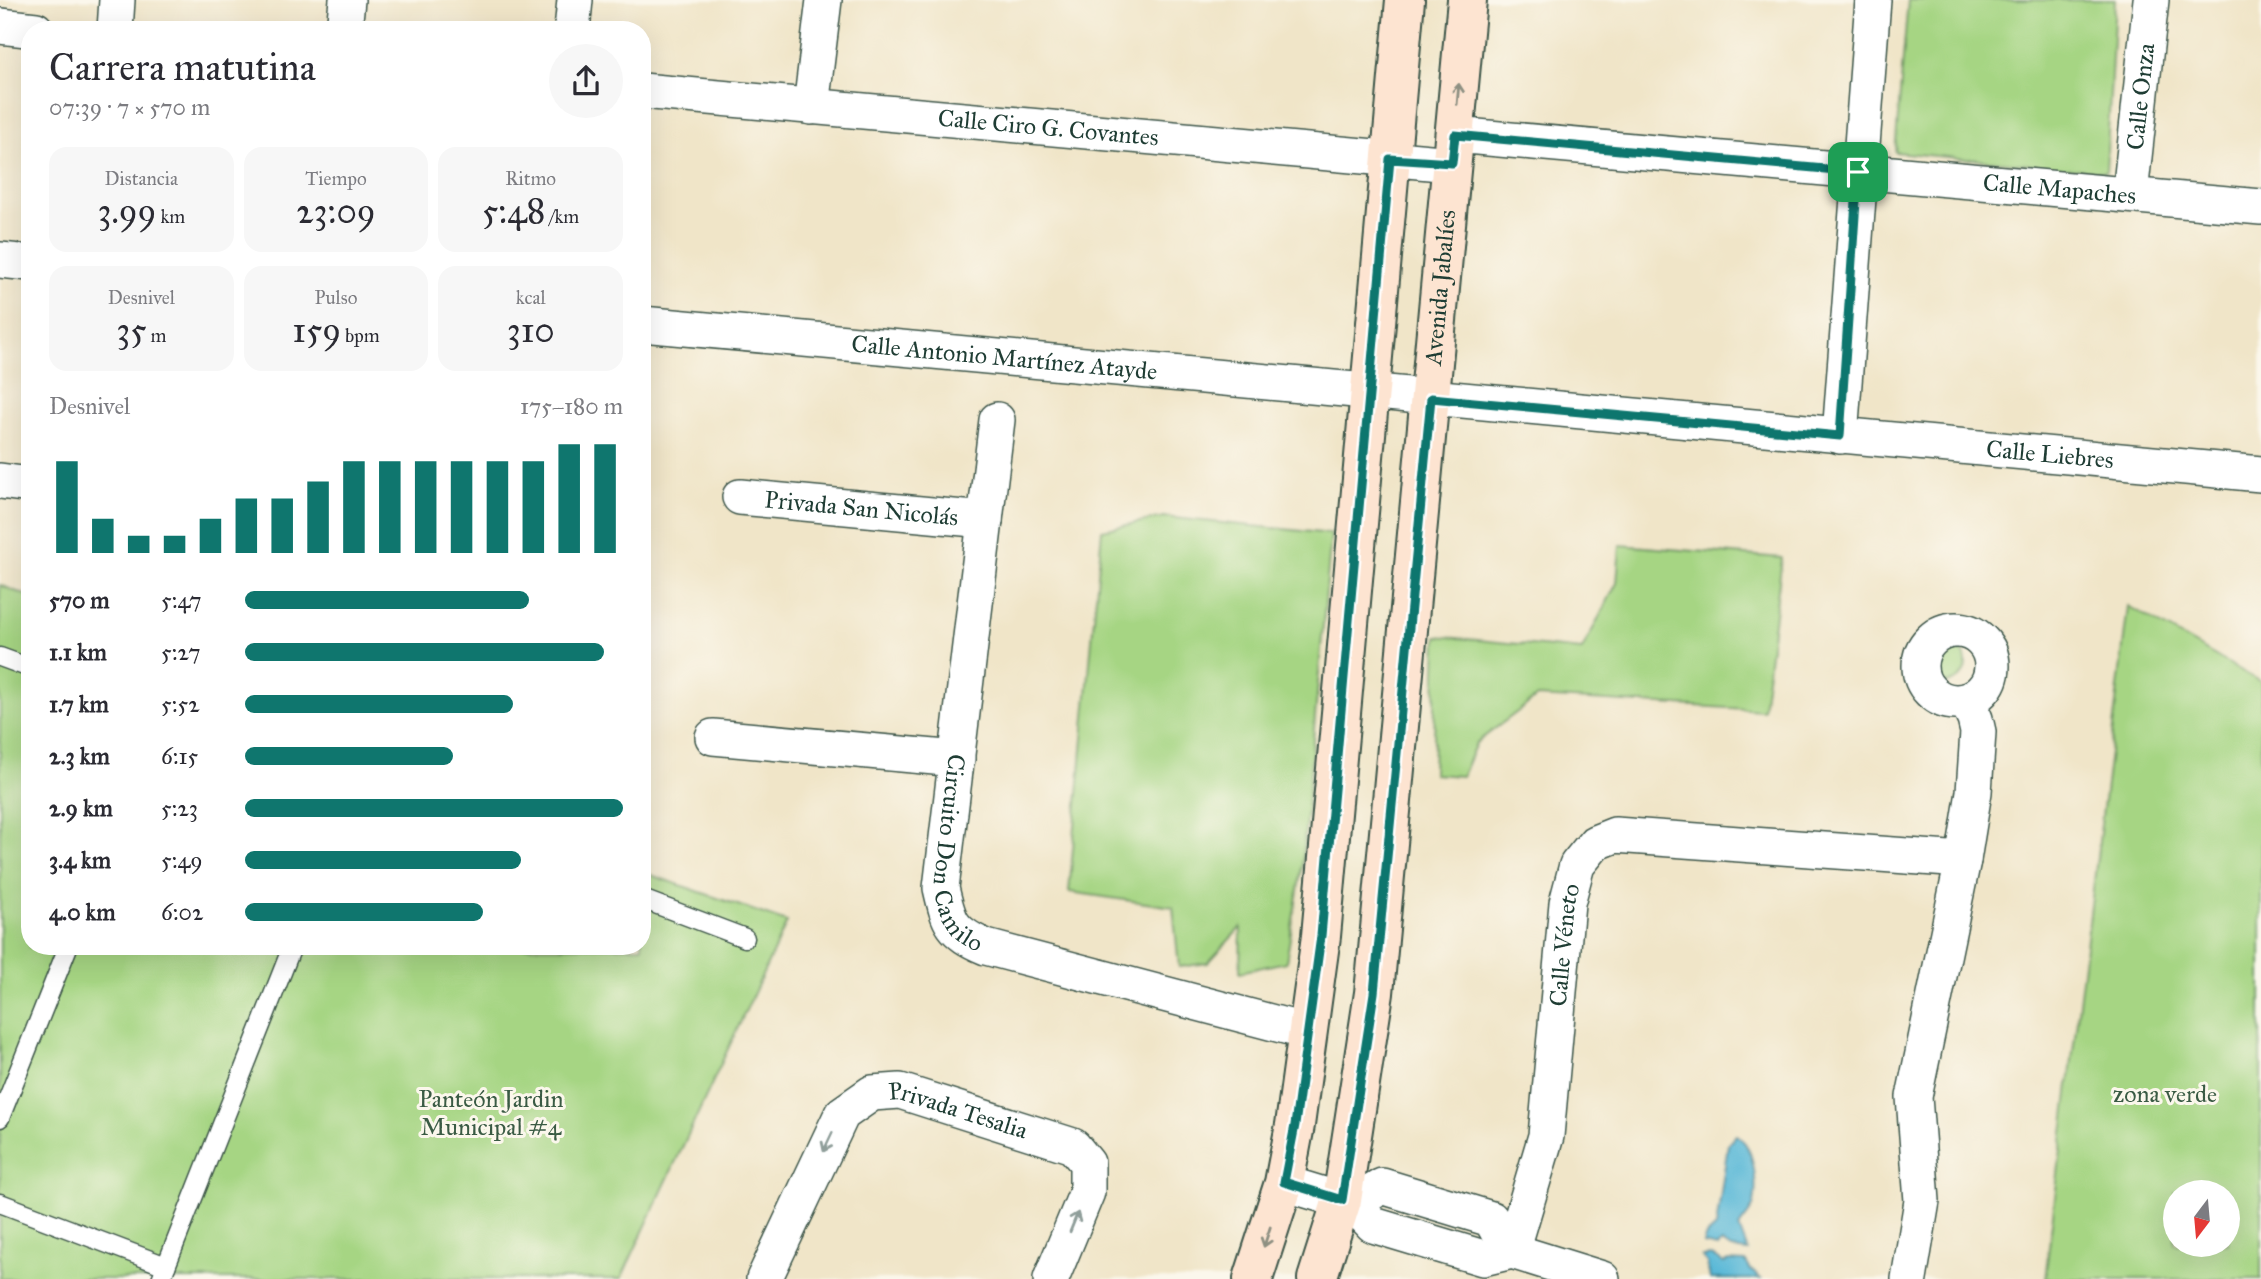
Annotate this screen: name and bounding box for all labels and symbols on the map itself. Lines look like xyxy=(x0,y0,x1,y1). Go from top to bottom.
street label: Calle Onza xyxy=(2120,41,2161,151)
one-way arrow xyxy=(1452,83,1465,106)
street label: Calle Ciro G. Covantes xyxy=(937,103,1160,153)
pin xyxy=(1828,142,1888,202)
street label: Calle Mapaches xyxy=(1982,167,2138,211)
street label: Avenida Jabalíes xyxy=(1418,208,1462,368)
street label: Calle Antonio Martínez Atayde xyxy=(850,328,1159,387)
street label: Calle Liebres xyxy=(1985,434,2115,475)
street label: Privada San Nicolás xyxy=(763,484,960,532)
street label: Circuito Don Camilo xyxy=(926,753,988,958)
street label: Calle Véneto xyxy=(1543,880,1587,1008)
street label: Privada Tesalia xyxy=(887,1076,1032,1146)
park label: zona verde xyxy=(2113,1079,2217,1109)
park label: Panteón Jardin Municipal #4 xyxy=(418,1084,564,1142)
one-way arrow xyxy=(821,1131,835,1152)
north arrow xyxy=(2163,1180,2240,1256)
one-way arrow xyxy=(1069,1212,1082,1233)
one-way arrow xyxy=(1259,1226,1272,1248)

